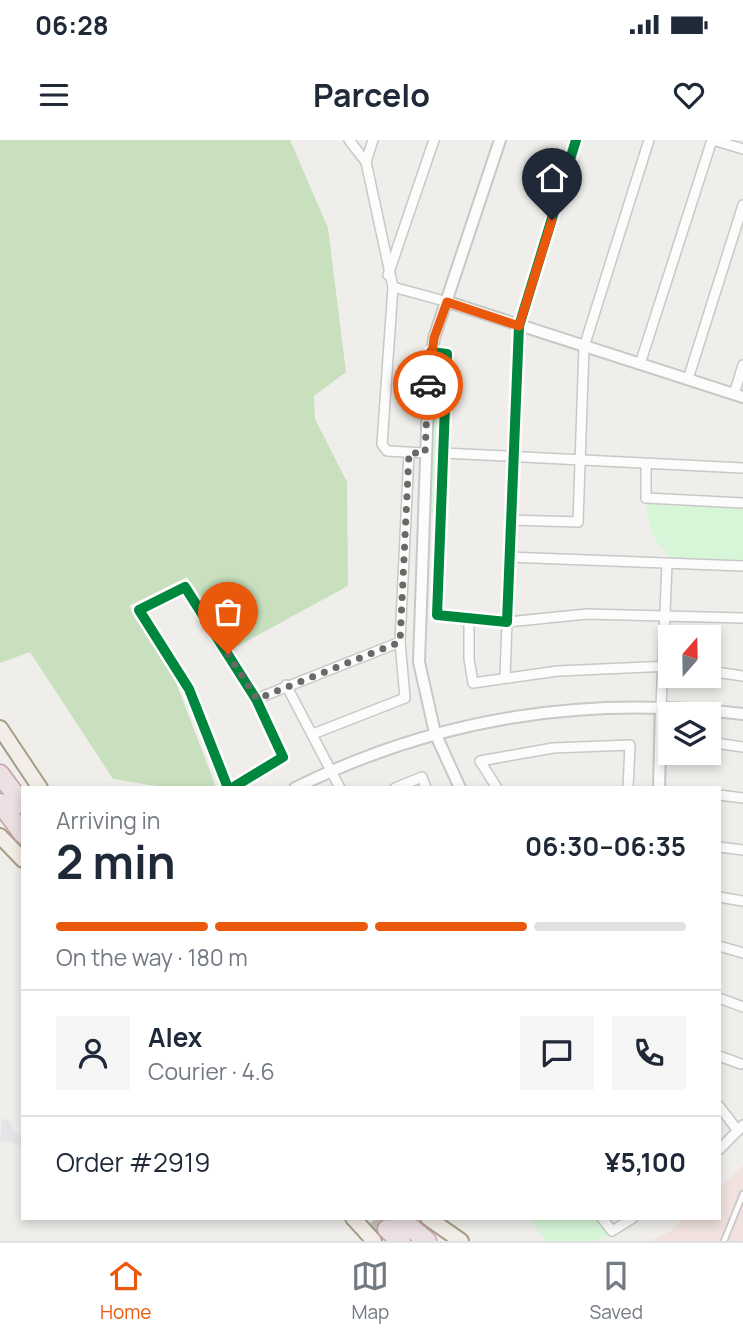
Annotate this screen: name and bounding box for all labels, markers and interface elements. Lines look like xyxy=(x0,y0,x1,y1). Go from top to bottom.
text: 06:28 xyxy=(35,7,109,43)
text: Parcelo xyxy=(313,73,430,117)
icon: menu xyxy=(35,76,73,114)
icon: heart xyxy=(670,76,708,114)
pin xyxy=(522,148,582,220)
icon: home xyxy=(533,159,571,197)
courier xyxy=(393,350,463,420)
icon: car xyxy=(409,366,447,404)
pin xyxy=(198,582,258,654)
icon: bag xyxy=(209,593,247,631)
north arrow xyxy=(658,625,721,688)
map controls xyxy=(658,625,721,765)
button: layers xyxy=(658,702,721,765)
text: Arriving in xyxy=(56,804,161,836)
text: 06:30–06:35 xyxy=(525,828,686,864)
text: 2 min xyxy=(56,830,176,893)
text: On the way · 180 m xyxy=(56,941,248,973)
button: person xyxy=(56,1016,130,1090)
button: chat xyxy=(520,1016,594,1090)
button: phone xyxy=(612,1016,686,1090)
text: Alex xyxy=(148,1019,202,1055)
text: Courier · 4.6 xyxy=(148,1055,275,1087)
text: Order #2919 xyxy=(56,1144,210,1180)
text: ¥5,100 xyxy=(604,1144,686,1180)
tab: Home xyxy=(100,1257,151,1325)
tab: Map xyxy=(351,1257,389,1325)
tab: Saved xyxy=(589,1257,643,1325)

